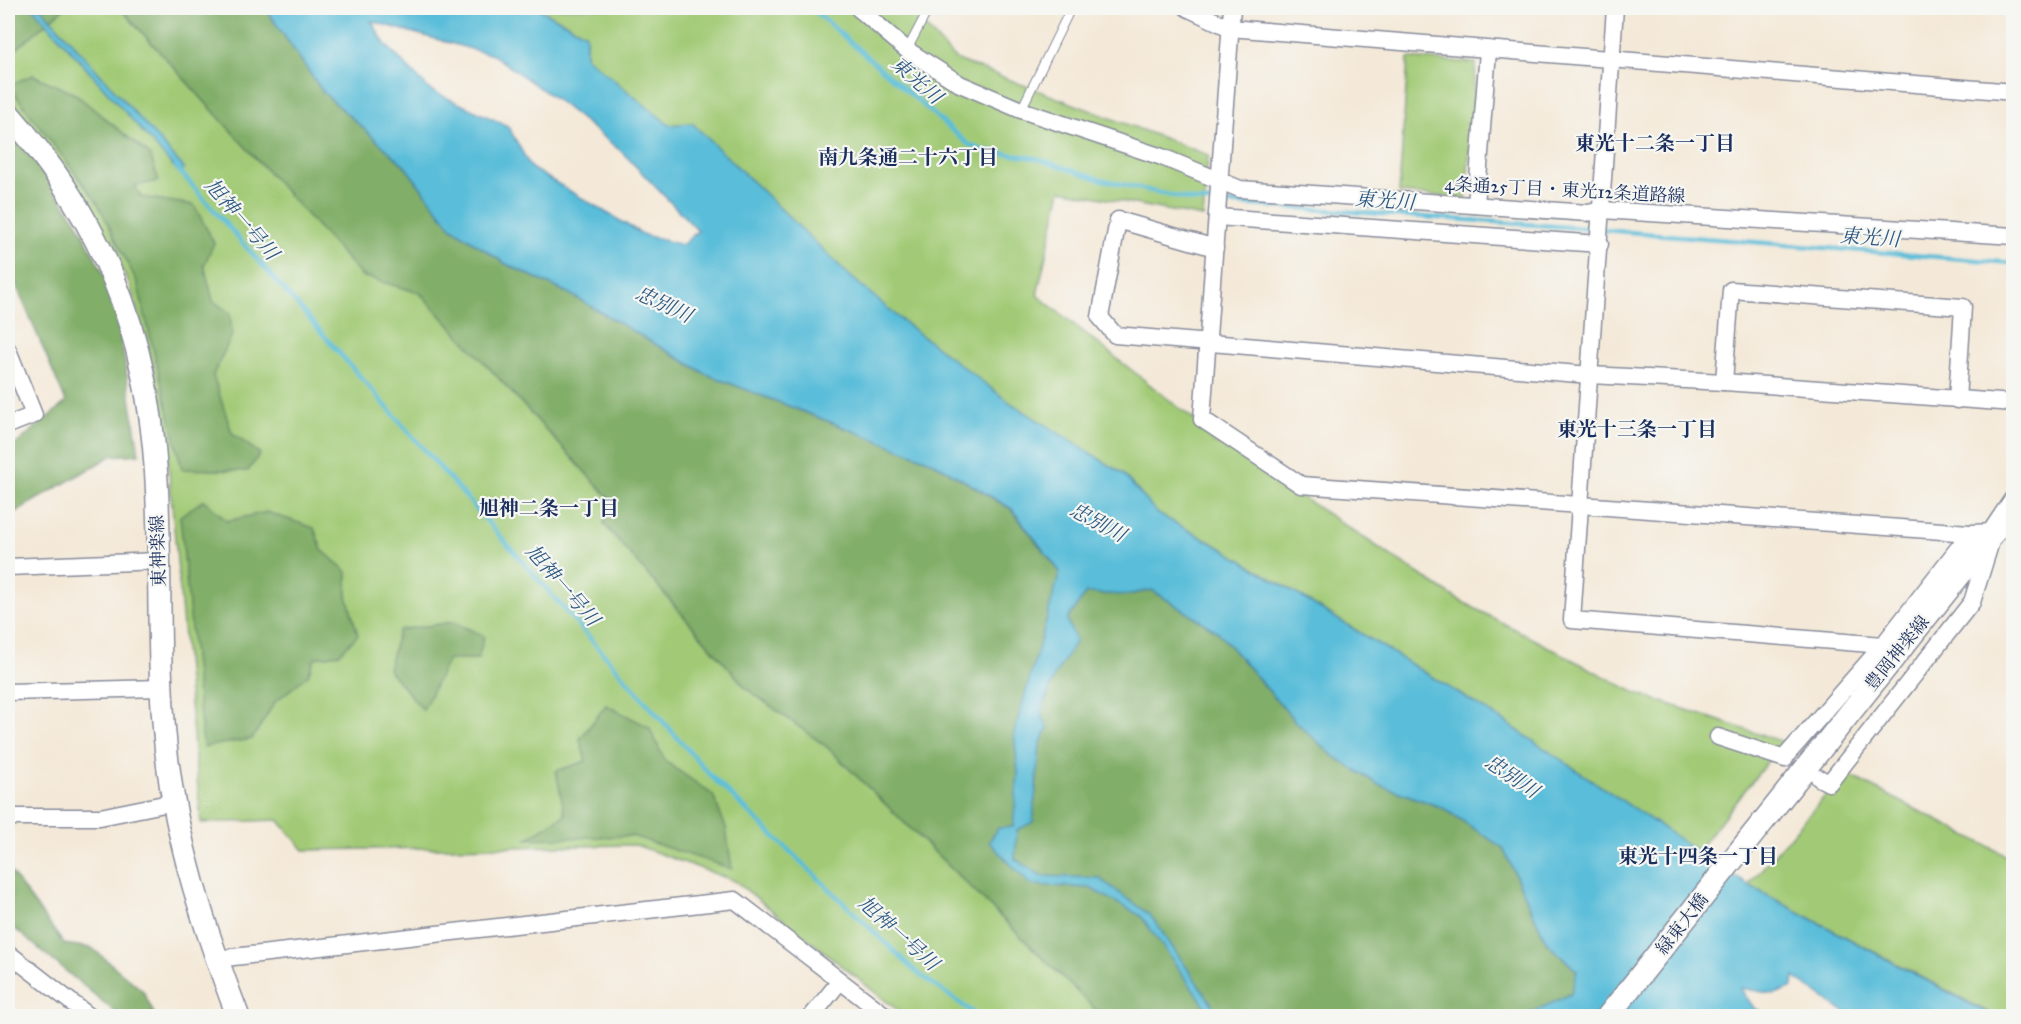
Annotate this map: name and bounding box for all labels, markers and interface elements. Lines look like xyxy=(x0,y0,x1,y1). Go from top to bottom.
water label: 東光川 xyxy=(886,51,949,110)
district label: 東光十二条一丁目 xyxy=(1575,131,1735,155)
district label: 南九条通二十六丁目 xyxy=(818,145,998,169)
water label: 旭神一号川 xyxy=(200,173,285,266)
street label: 4条通25丁目・東光12条道路線 xyxy=(1444,173,1686,207)
water label: 東光川 xyxy=(1354,186,1418,214)
water label: 東光川 xyxy=(1839,223,1903,251)
water label: 忠別川 xyxy=(632,280,698,328)
district label: 東光十三条一丁目 xyxy=(1557,417,1717,441)
district label: 旭神二条一丁目 xyxy=(479,496,619,520)
water label: 忠別川 xyxy=(1066,497,1132,548)
street label: 東神楽線 xyxy=(146,515,170,587)
water label: 旭神一号川 xyxy=(521,539,606,632)
street label: 豊岡神楽線 xyxy=(1860,611,1934,695)
water label: 忠別川 xyxy=(1480,749,1545,804)
district label: 東光十四条一丁目 xyxy=(1618,844,1778,868)
street label: 緑東大橋 xyxy=(1651,889,1713,959)
water label: 旭神一号川 xyxy=(854,891,946,977)

